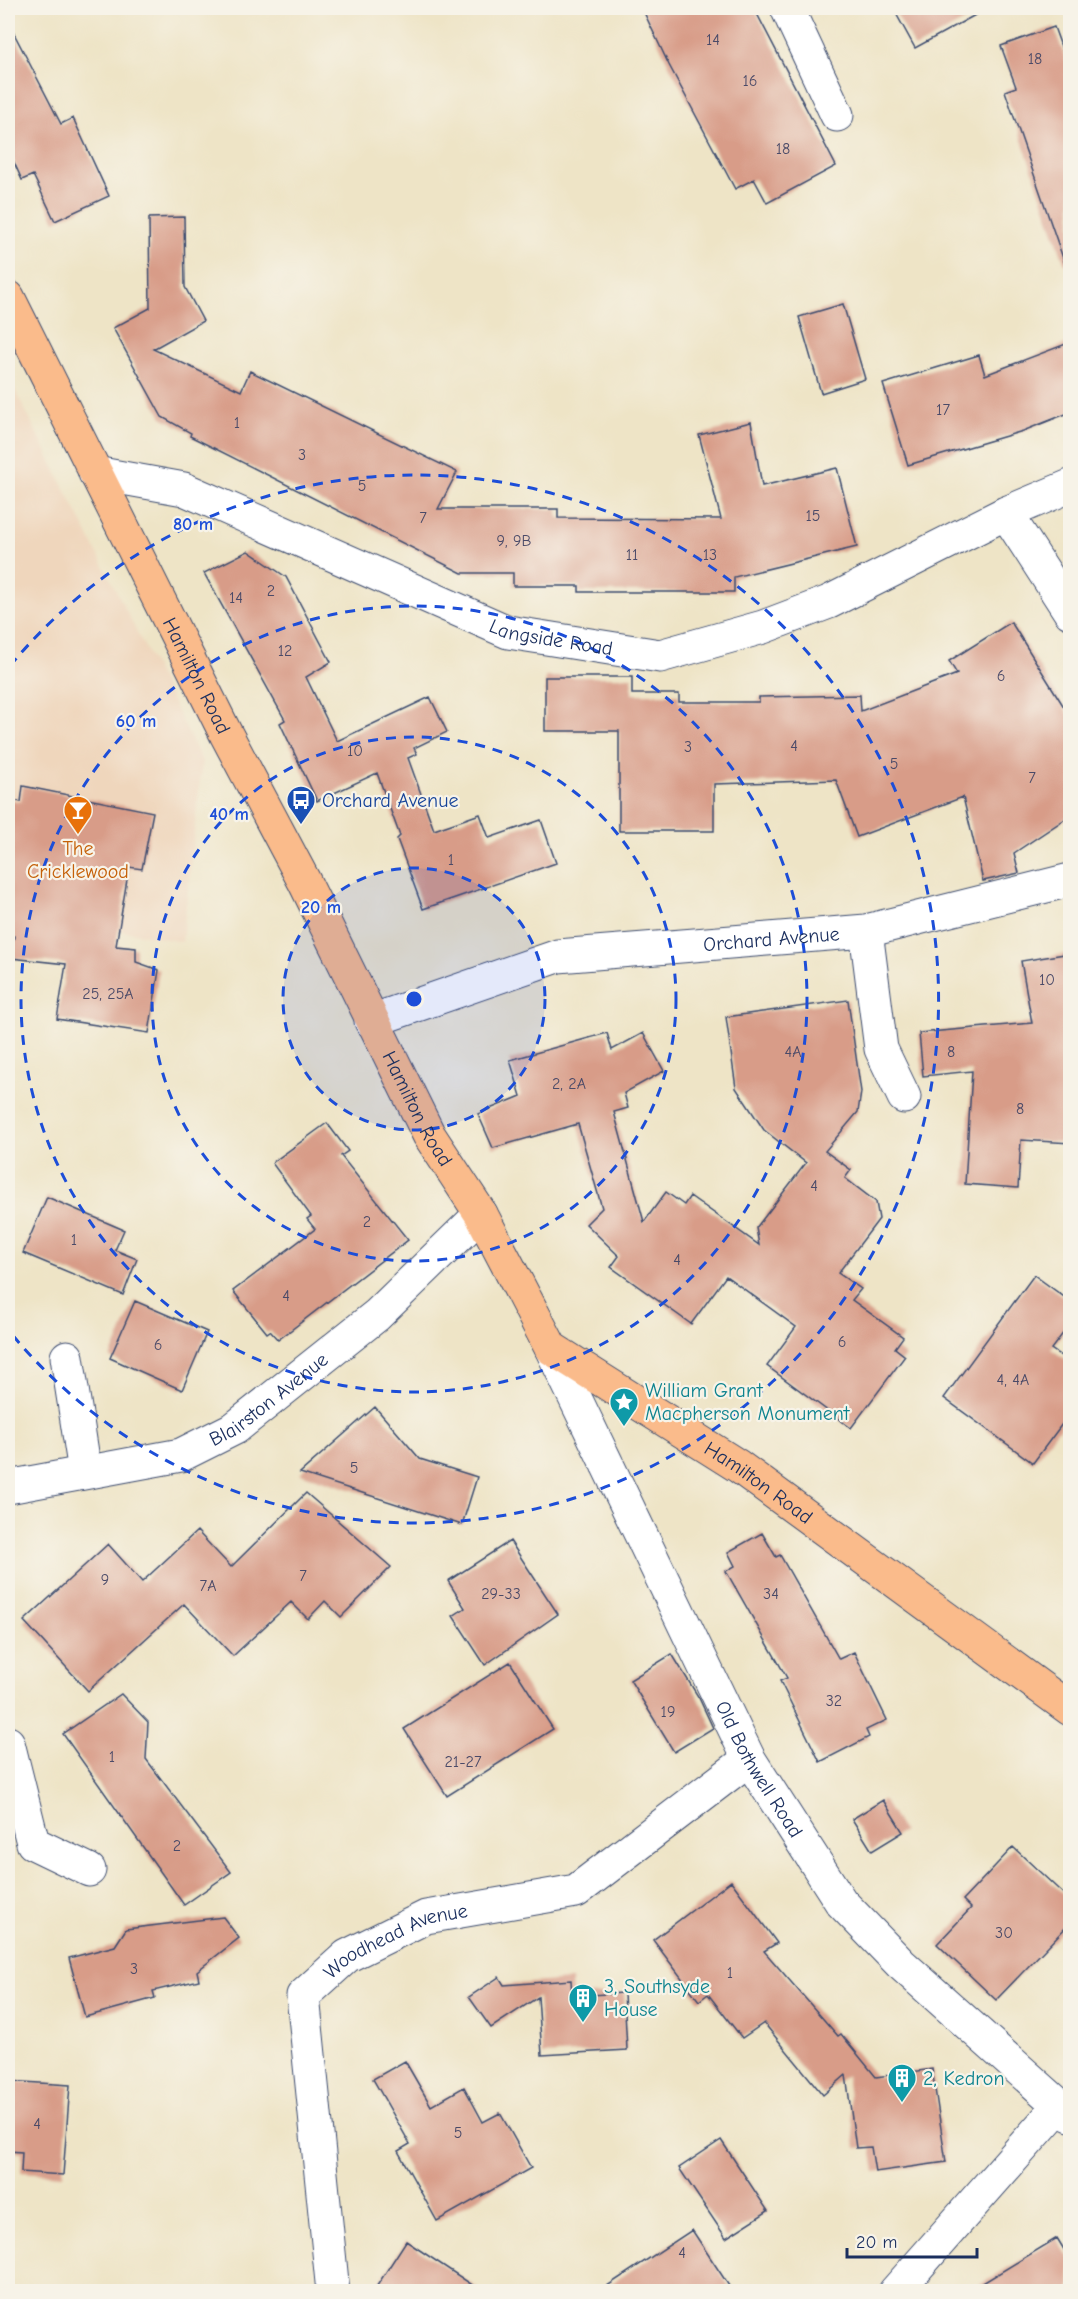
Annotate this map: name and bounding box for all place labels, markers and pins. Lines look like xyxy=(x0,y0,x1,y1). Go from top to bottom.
bus stop icon: Orchard Avenue xyxy=(285,784,317,826)
place label: Orchard Avenue xyxy=(322,789,458,812)
bar icon: The Cricklewood xyxy=(62,794,94,836)
place label: The Cricklewood xyxy=(27,837,129,883)
centre of rings xyxy=(404,989,424,1009)
place label: William Grant Macpherson Monument xyxy=(645,1379,851,1425)
place icon: William Grant Macpherson Monument xyxy=(608,1386,640,1428)
place label: 3, Southsyde House xyxy=(604,1975,710,2021)
building icon: 3, Southsyde House xyxy=(567,1982,599,2024)
building icon: 2, Kedron xyxy=(886,2062,918,2104)
place label: 2, Kedron xyxy=(923,2067,1004,2090)

